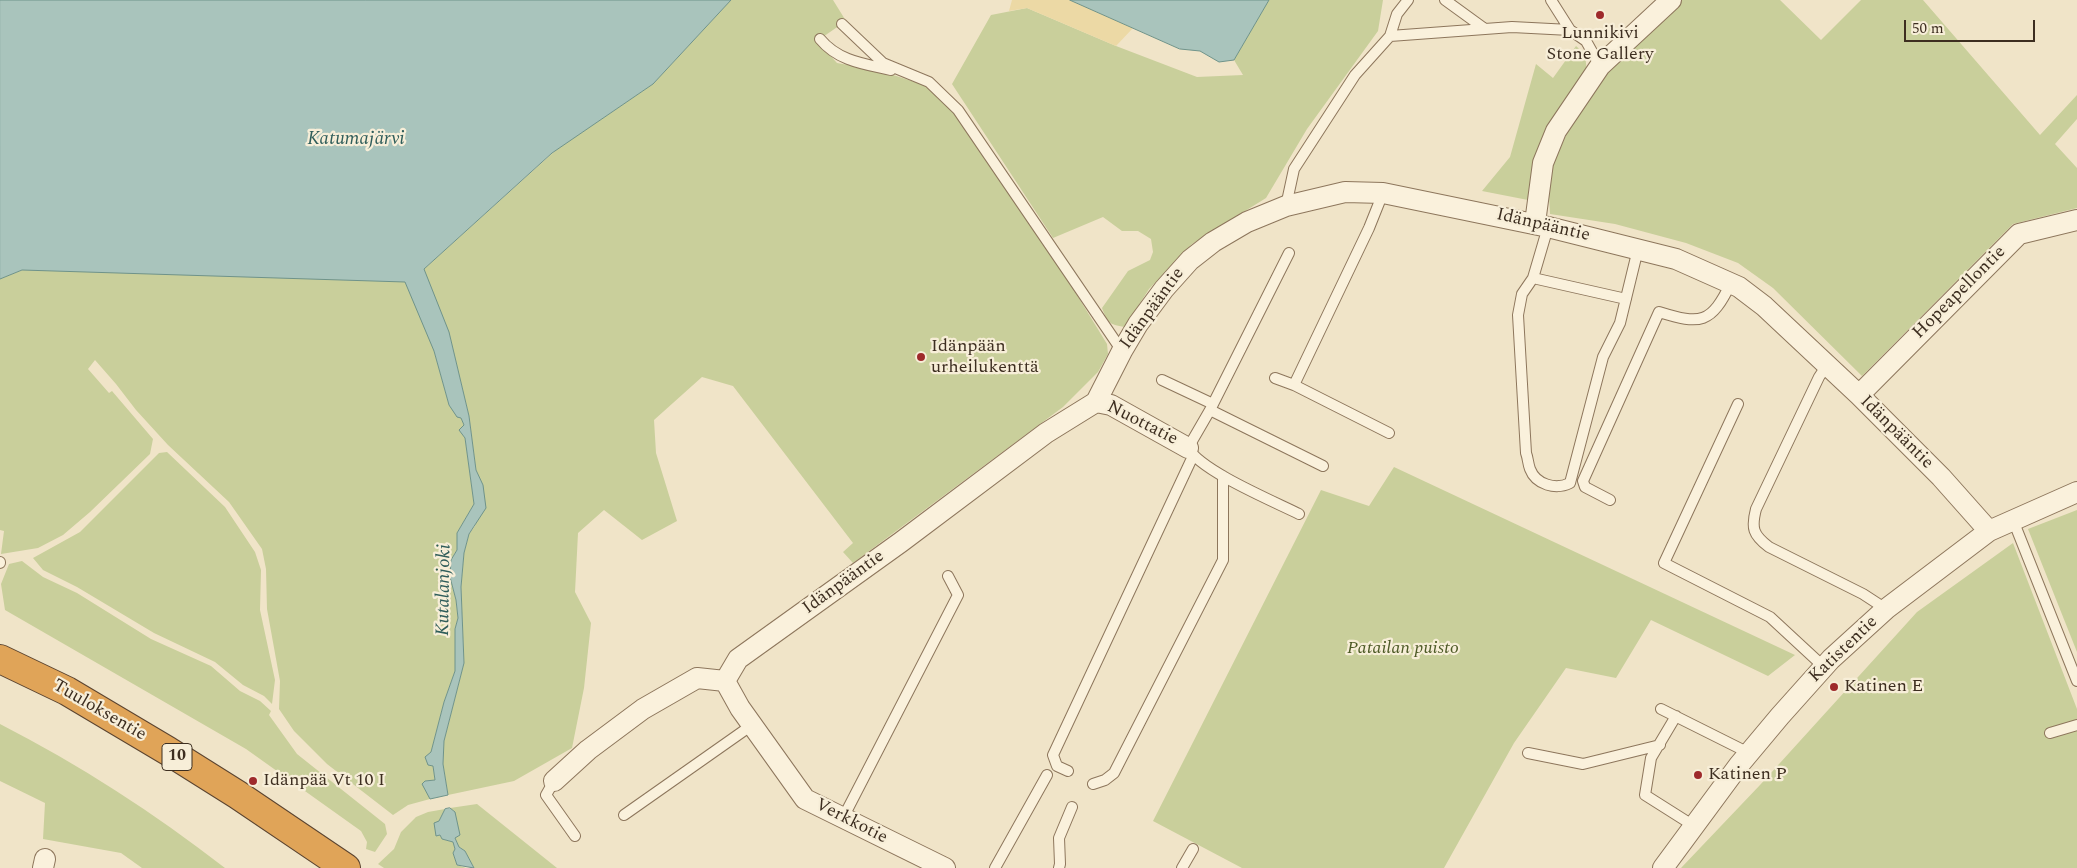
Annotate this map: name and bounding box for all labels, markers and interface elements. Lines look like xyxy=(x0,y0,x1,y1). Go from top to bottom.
marker: Lunnikivi Stone Gallery xyxy=(1594,9,1606,21)
scale bar xyxy=(1907,10,2038,42)
text: 50 m xyxy=(1912,17,1944,40)
place label: Lunnikivi Stone Gallery xyxy=(1546,23,1654,66)
water label: Katumajärvi xyxy=(307,129,405,151)
street label: Idänpääntie xyxy=(1494,205,1592,247)
street label: Hopeapellontie xyxy=(1909,242,2011,344)
street label: Idänpääntie xyxy=(1116,264,1190,354)
place label: Idänpään urheilukenttä xyxy=(931,336,1039,378)
marker: Idänpään urheilukenttä xyxy=(915,351,927,363)
street label: Idänpääntie xyxy=(1855,392,1937,474)
street label: Nuottatie xyxy=(1103,397,1181,451)
water label: Kutalanjoki xyxy=(433,544,457,636)
street label: Idänpääntie xyxy=(799,546,889,620)
street label: Katistentie xyxy=(1805,612,1883,688)
park label: Patailan puisto xyxy=(1347,638,1459,660)
street label: Tuuloksentie xyxy=(48,676,150,746)
place label: Katinen E xyxy=(1844,676,1923,698)
marker: Katinen E xyxy=(1828,681,1840,693)
road number: 10 xyxy=(162,744,192,770)
place label: Katinen P xyxy=(1708,764,1787,786)
marker: Katinen P xyxy=(1692,769,1704,781)
place label: Idänpää Vt 10 I xyxy=(263,770,385,792)
marker: Idänpää Vt 10 I xyxy=(247,775,259,787)
street label: Verkkotie xyxy=(811,795,891,849)

